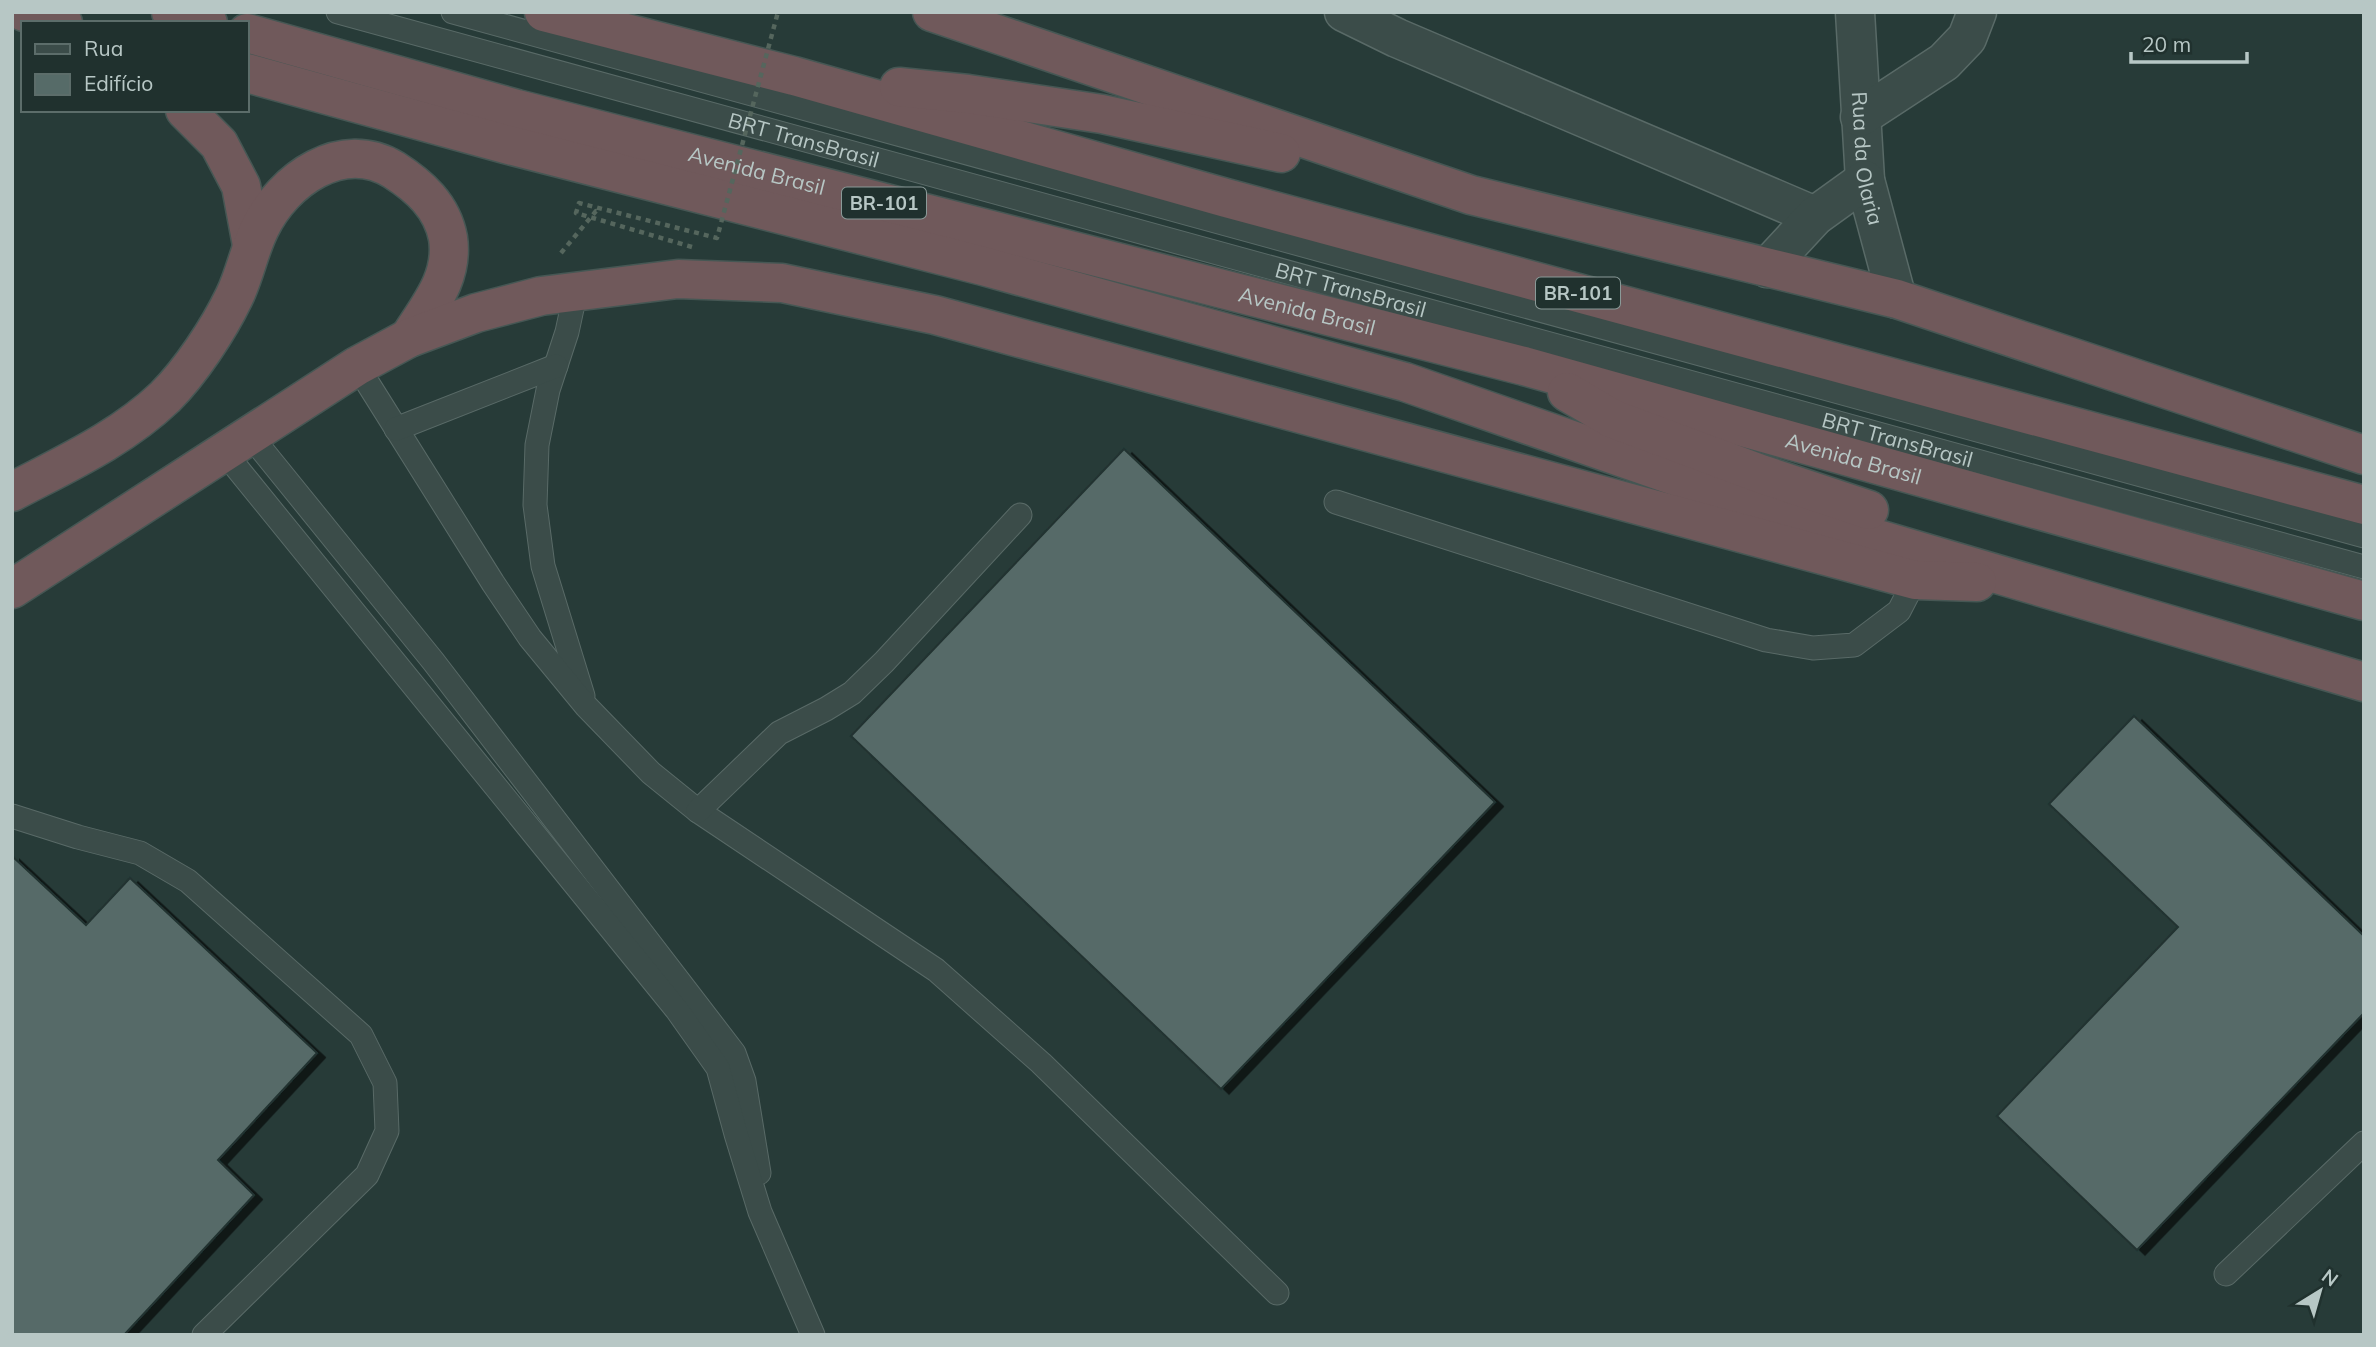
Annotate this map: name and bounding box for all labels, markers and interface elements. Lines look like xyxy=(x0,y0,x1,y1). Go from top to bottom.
legend xyxy=(21,21,248,112)
scale bar xyxy=(2131,21,2246,65)
text: 20 m xyxy=(2142,31,2191,57)
text: Rua xyxy=(84,35,123,61)
text: Edifício xyxy=(84,70,153,96)
street label: Rua da Olaria xyxy=(1847,91,1889,228)
street label: BRT TransBrasil xyxy=(725,107,882,173)
street label: Avenida Brasil xyxy=(686,140,828,200)
road number: BR-101 xyxy=(842,188,926,218)
street label: BRT TransBrasil xyxy=(1272,256,1429,322)
road number: BR-101 xyxy=(1536,278,1620,308)
street label: Avenida Brasil xyxy=(1236,281,1378,341)
street label: BRT TransBrasil xyxy=(1819,406,1976,472)
street label: Avenida Brasil xyxy=(1783,427,1925,490)
north arrow xyxy=(2285,1256,2355,1326)
text: N xyxy=(2317,1264,2343,1291)

